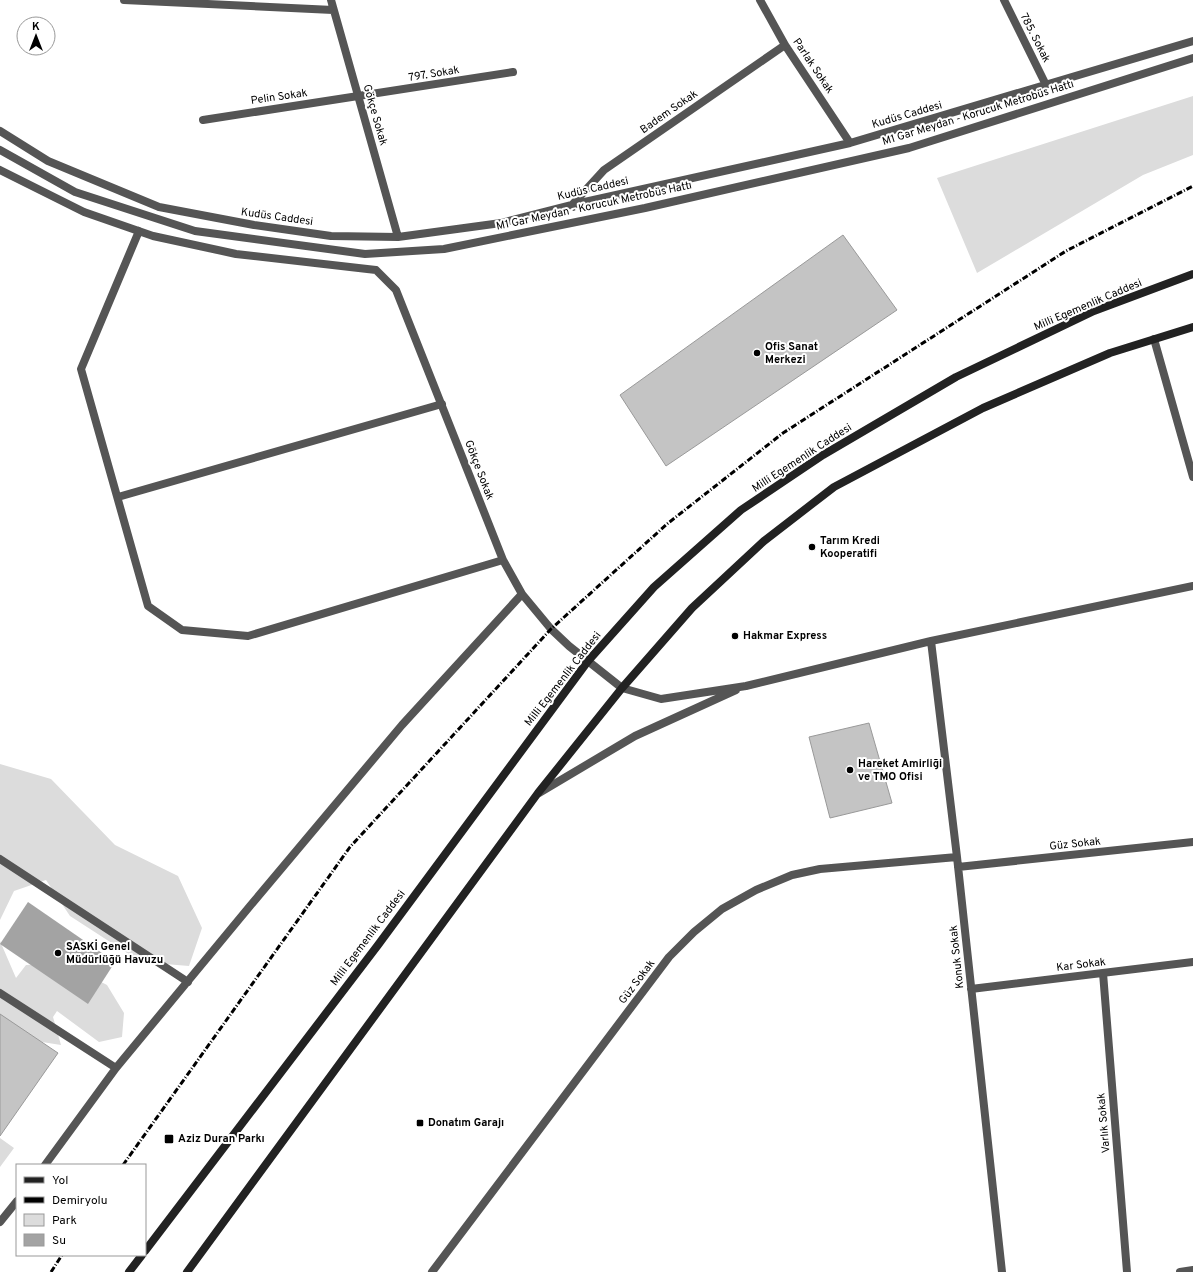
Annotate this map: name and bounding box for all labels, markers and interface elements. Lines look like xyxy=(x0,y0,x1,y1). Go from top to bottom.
street label: 785. Sokak xyxy=(1017,11,1054,65)
north arrow xyxy=(16,16,56,56)
text: K xyxy=(32,20,40,34)
street label: Parlak Sokak xyxy=(789,36,837,96)
street label: 797. Sokak xyxy=(408,63,461,85)
street label: M1 Gar Meydan - Korucuk Metrobüs Hattı xyxy=(881,77,1075,149)
street label: Gökçe Sokak xyxy=(360,83,390,147)
street label: Pelin Sokak xyxy=(250,86,308,108)
street label: Badem Sokak xyxy=(637,87,701,137)
street label: Kudüs Caddesi xyxy=(870,98,944,132)
street label: Kudüs Caddesi xyxy=(556,174,630,204)
street label: M1 Gar Meydan - Korucuk Metrobüs Hattı xyxy=(495,178,693,234)
street label: Kudüs Caddesi xyxy=(240,205,314,229)
street label: Milli Egemenlik Caddesi xyxy=(1032,276,1144,334)
place label: Ofis Sanat Merkezi xyxy=(765,340,818,367)
marker: Ofis Sanat Merkezi xyxy=(752,348,762,358)
street label: Milli Egemenlik Caddesi xyxy=(749,420,855,496)
street label: Gökçe Sokak xyxy=(461,438,497,502)
place label: Tarım Kredi Kooperatifi xyxy=(820,534,880,561)
marker: Tarım Kredi Kooperatifi xyxy=(807,542,817,552)
street label: Milli Egemenlik Caddesi xyxy=(522,629,604,729)
place label: Hakmar Express xyxy=(743,629,827,643)
marker: Hakmar Express xyxy=(730,631,740,641)
place label: Hareket Amirliği ve TMO Ofisi xyxy=(858,757,942,784)
marker: Hareket Amirliği ve TMO Ofisi xyxy=(845,765,855,775)
street label: Güz Sokak xyxy=(1049,834,1102,854)
street label: Milli Egemenlik Caddesi xyxy=(327,887,409,989)
street label: Konuk Sokak xyxy=(947,924,967,989)
place label: SASKİ Genel Müdürlüğü Havuzu xyxy=(66,939,163,967)
marker: SASKİ Genel Müdürlüğü Havuzu xyxy=(53,948,63,958)
street label: Kar Sokak xyxy=(1056,955,1107,975)
street label: Güz Sokak xyxy=(616,957,658,1007)
street label: Varlık Sokak xyxy=(1094,1092,1114,1154)
place label: Donatım Garajı xyxy=(428,1116,504,1130)
marker: Donatım Garajı xyxy=(415,1118,425,1128)
place label: Aziz Duran Parkı xyxy=(178,1132,265,1146)
marker: Aziz Duran Parkı xyxy=(163,1133,175,1145)
legend xyxy=(16,1164,146,1256)
text: Yol xyxy=(52,1173,68,1189)
text: Demiryolu xyxy=(52,1193,108,1209)
text: Park xyxy=(52,1213,77,1229)
text: Su xyxy=(52,1233,66,1249)

